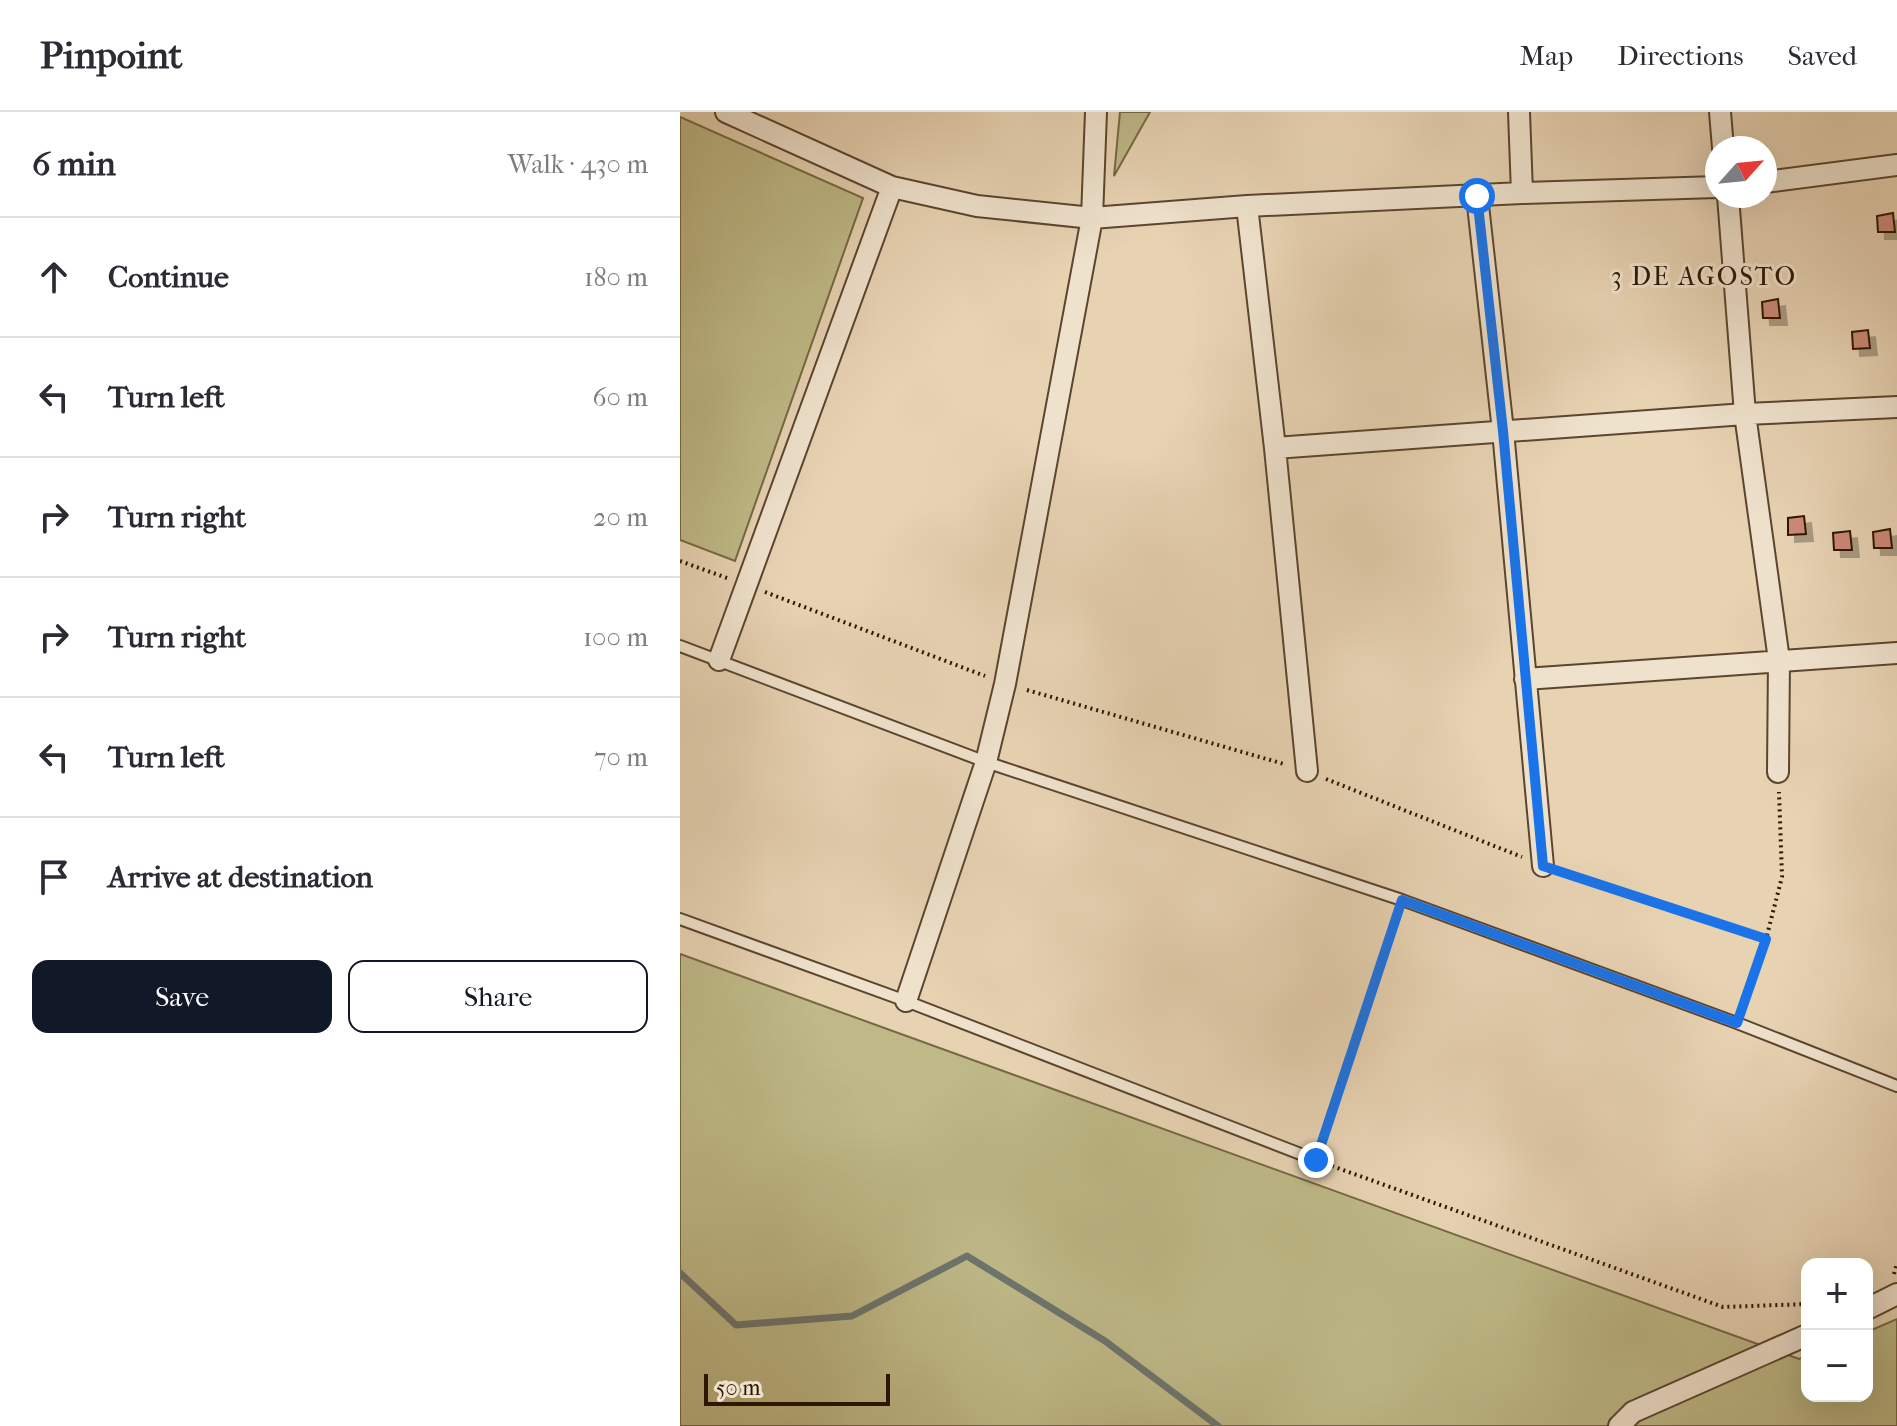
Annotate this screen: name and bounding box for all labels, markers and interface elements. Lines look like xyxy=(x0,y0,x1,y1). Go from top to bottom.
text: Pinpoint xyxy=(40,33,182,78)
text: Map xyxy=(1520,39,1573,72)
text: Directions xyxy=(1617,39,1744,72)
text: Saved xyxy=(1788,39,1857,72)
north arrow xyxy=(1705,136,1777,208)
text: 6 min xyxy=(32,144,116,184)
text: Walk · 430 m xyxy=(508,149,648,180)
route start xyxy=(1459,178,1495,214)
icon: ahead xyxy=(32,255,76,299)
text: Continue xyxy=(108,260,229,295)
district label: 3 DE AGOSTO xyxy=(1611,261,1797,292)
text: 180 m xyxy=(584,262,648,293)
icon: left xyxy=(32,375,76,419)
text: Turn left xyxy=(108,380,225,415)
text: 60 m xyxy=(592,382,648,413)
icon: right xyxy=(32,495,76,539)
text: Turn right xyxy=(108,500,246,535)
text: 20 m xyxy=(593,502,648,533)
icon: right xyxy=(32,615,76,659)
text: Turn right xyxy=(108,620,246,655)
text: 100 m xyxy=(583,622,648,653)
icon: left xyxy=(32,735,76,779)
text: Turn left xyxy=(108,740,225,775)
text: 70 m xyxy=(594,742,648,773)
icon: arrive xyxy=(32,855,76,899)
text: Arrive at destination xyxy=(108,860,373,895)
button: Save xyxy=(32,960,332,1033)
button: Share xyxy=(348,960,648,1033)
route end xyxy=(1298,1142,1334,1178)
map controls xyxy=(1801,1258,1873,1402)
button: + xyxy=(1801,1258,1873,1330)
button: − xyxy=(1801,1330,1873,1402)
scale bar xyxy=(704,1370,890,1406)
text: 50 m xyxy=(716,1375,761,1401)

